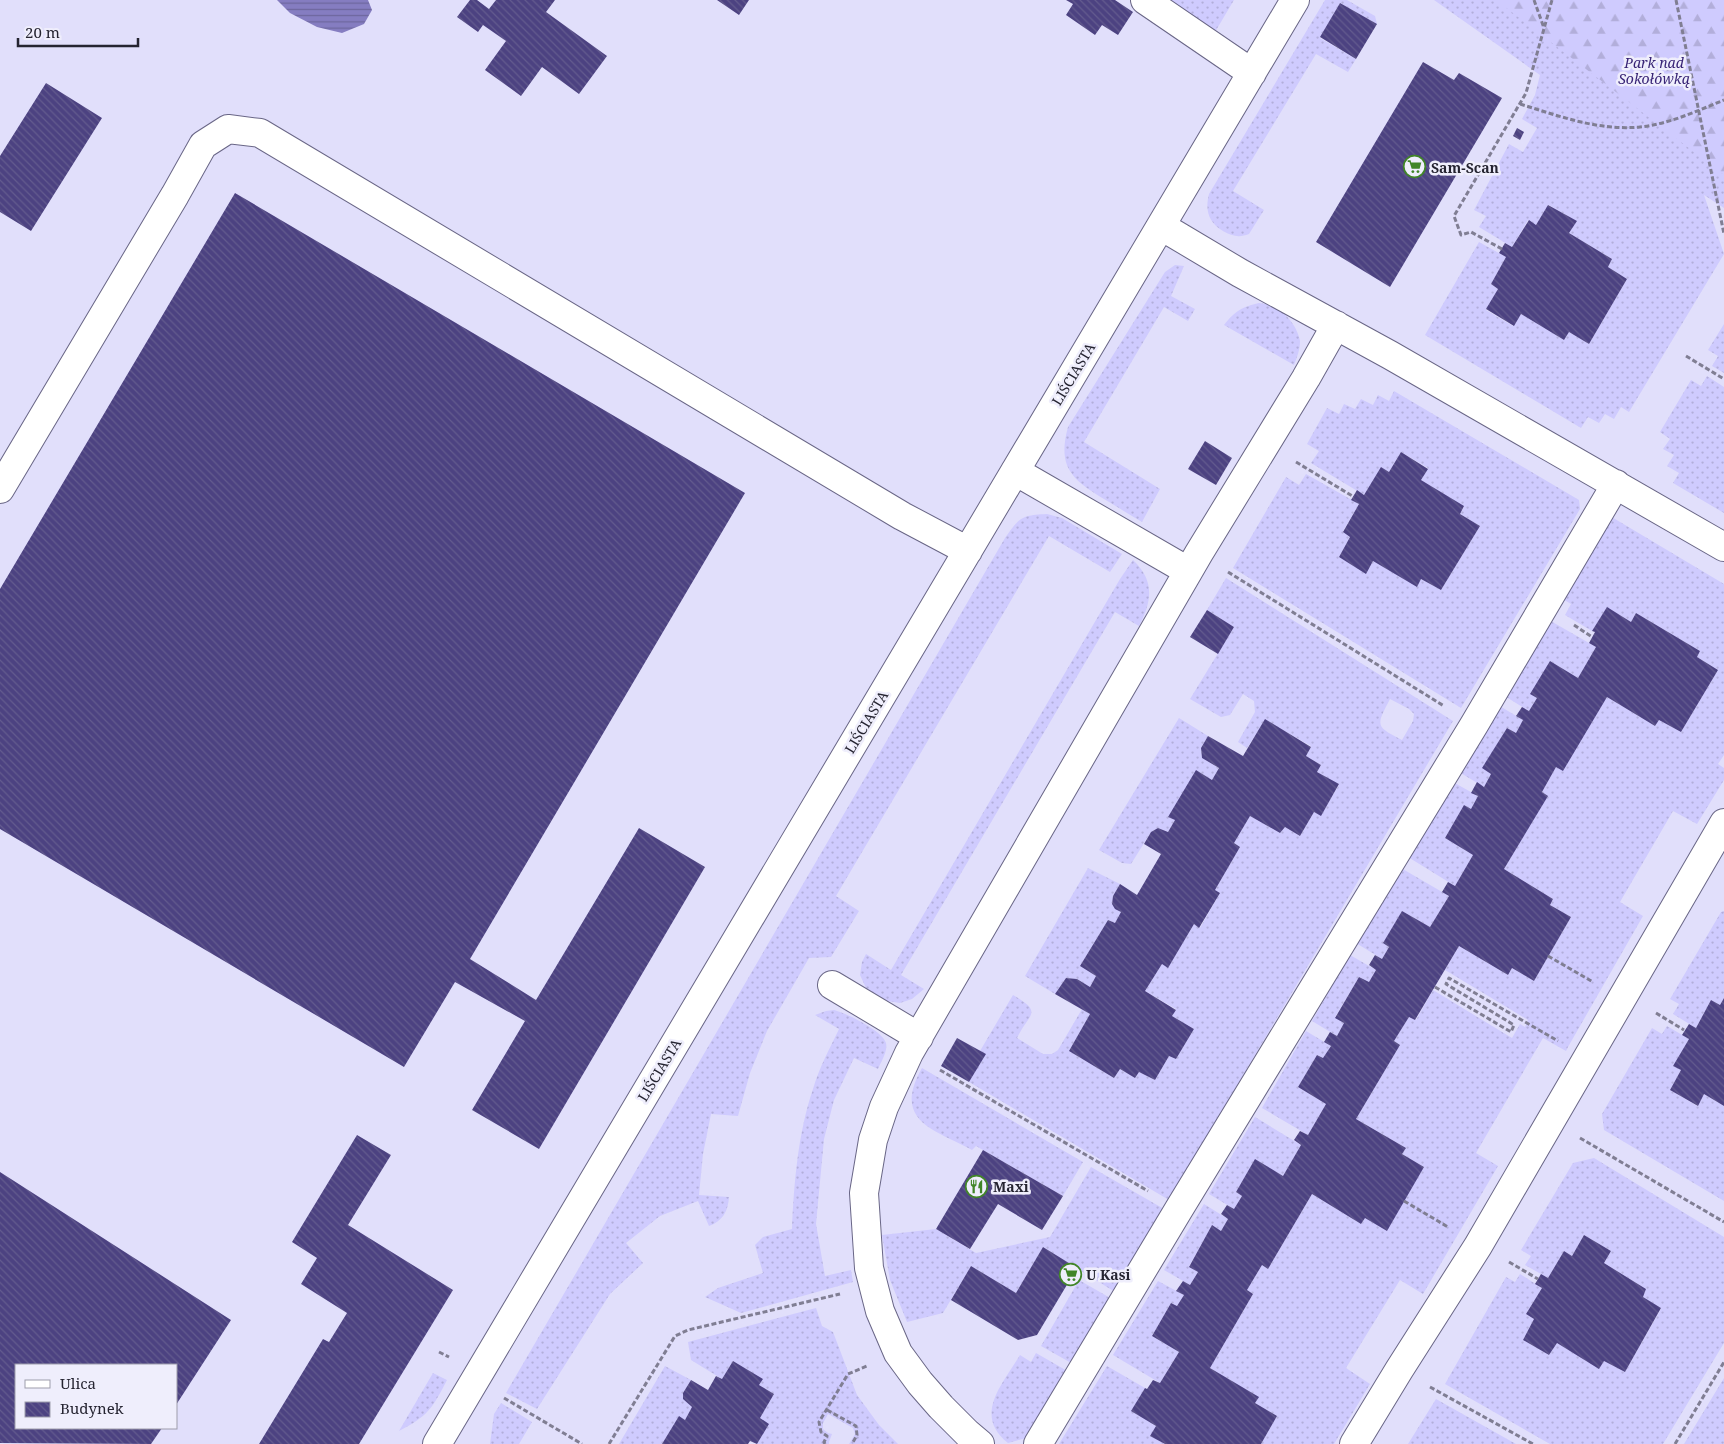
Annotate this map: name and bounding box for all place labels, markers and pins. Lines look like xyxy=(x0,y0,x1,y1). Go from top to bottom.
supermarket icon: Sam-Scan xyxy=(1403,155,1427,179)
place label: Sam-Scan xyxy=(1431,158,1499,177)
restaurant icon: Maxi xyxy=(965,1174,989,1198)
place label: Maxi xyxy=(993,1177,1029,1196)
supermarket icon: U Kasi xyxy=(1058,1262,1082,1286)
place label: U Kasi xyxy=(1086,1265,1131,1284)

